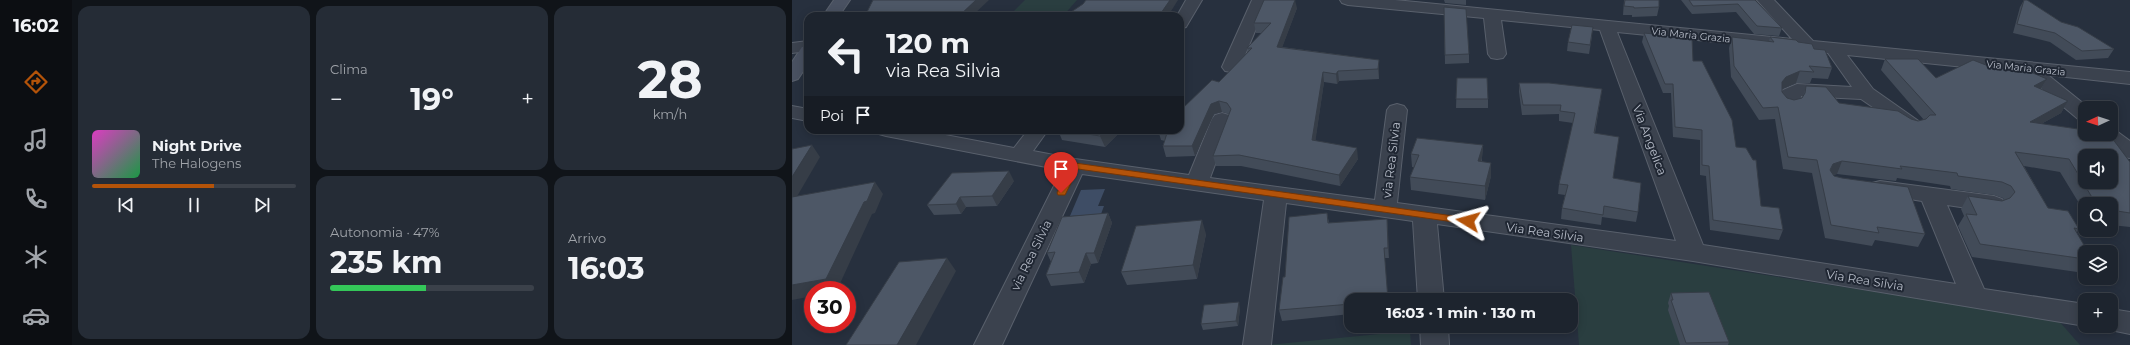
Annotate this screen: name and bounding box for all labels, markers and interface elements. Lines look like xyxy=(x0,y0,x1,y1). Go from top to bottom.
text: 16:02 xyxy=(13,15,59,37)
street label: Via Maria Grazia xyxy=(1651,24,1731,46)
text: 120 m xyxy=(886,26,970,60)
icon: left xyxy=(820,28,872,80)
text: 28 xyxy=(637,48,703,111)
street label: Via Maria Grazia xyxy=(1986,57,2066,79)
text: via Rea Silvia xyxy=(886,60,1001,82)
text: Clima xyxy=(330,61,368,77)
icon: directions xyxy=(22,68,50,96)
text: 19° xyxy=(410,81,454,118)
text: − xyxy=(330,86,343,113)
text: + xyxy=(521,86,534,113)
north arrow xyxy=(2078,101,2118,141)
map controls xyxy=(2078,101,2118,333)
street label: Via Angelica xyxy=(1630,103,1670,177)
icon: arrive xyxy=(852,104,874,126)
text: km/h xyxy=(653,106,687,122)
text: Poi xyxy=(820,106,844,125)
street label: via Rea Silvia xyxy=(1379,121,1403,199)
icon: music xyxy=(22,126,50,154)
text: Night Drive xyxy=(152,136,242,155)
button: sound xyxy=(2078,149,2118,189)
pin xyxy=(1044,152,1078,193)
text: The Halogens xyxy=(152,155,241,171)
icon: arrive xyxy=(1050,158,1072,180)
icon: phone xyxy=(22,185,50,213)
icon: previous xyxy=(115,194,137,216)
icon: pause xyxy=(183,194,205,216)
icon: next xyxy=(251,194,273,216)
button: search xyxy=(2078,197,2118,237)
position arrow xyxy=(1447,200,1489,242)
street label: via Rea Silvia xyxy=(1007,217,1055,293)
street label: Via Rea Silvia xyxy=(1505,219,1585,245)
text: Autonomia · 47% xyxy=(330,224,439,240)
text: Arrivo xyxy=(568,230,606,246)
icon: climate xyxy=(22,243,50,271)
text: 235 km xyxy=(330,244,443,281)
button: layers xyxy=(2078,245,2118,285)
text: 16:03 xyxy=(568,250,645,287)
street label: Via Rea Silvia xyxy=(1825,266,1905,294)
speed limit sign: 30 xyxy=(804,281,856,333)
button: + xyxy=(2078,293,2118,333)
icon: car xyxy=(22,302,50,330)
text: 16:03 · 1 min · 130 m xyxy=(1386,303,1536,322)

